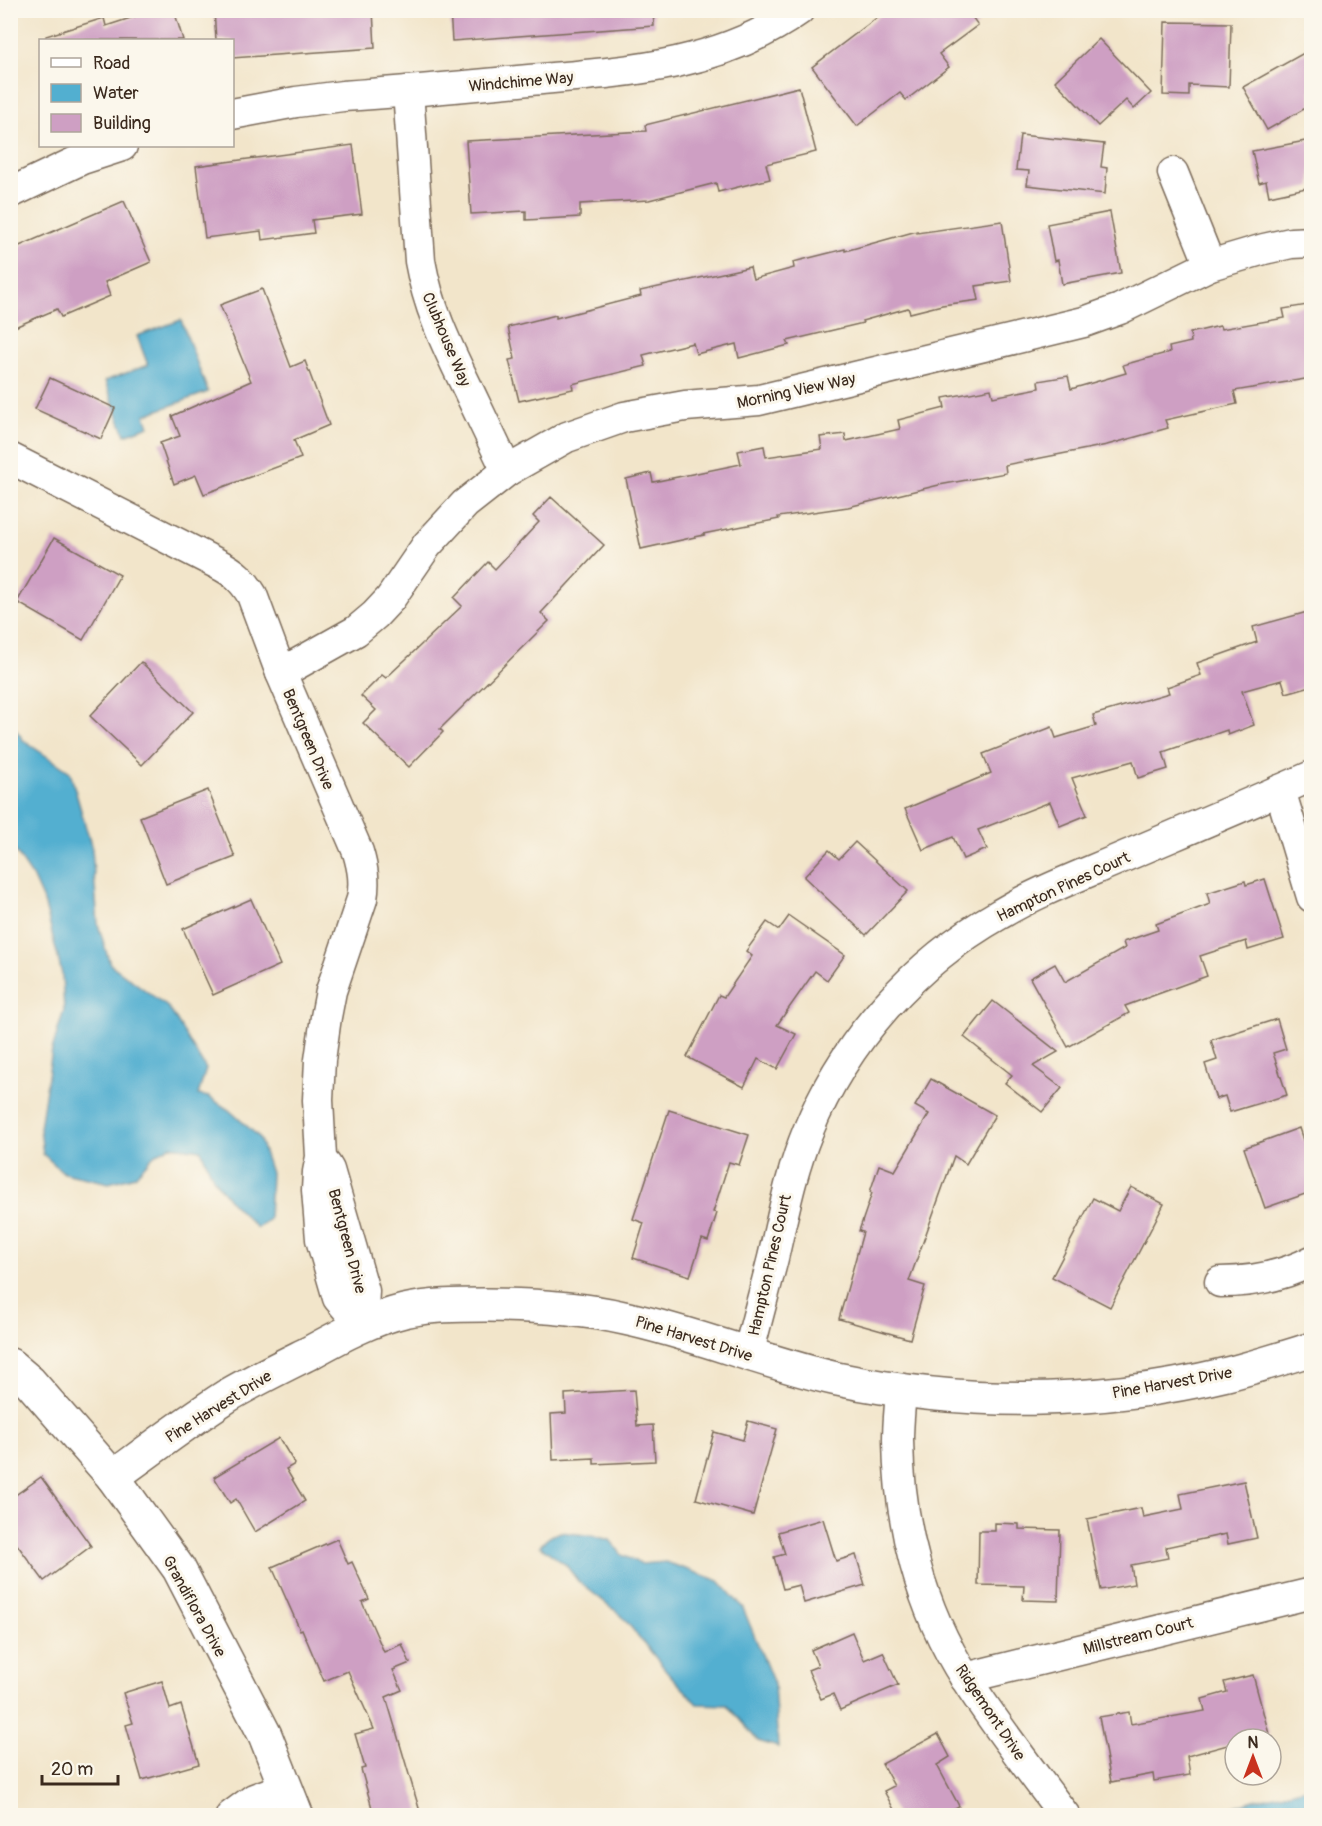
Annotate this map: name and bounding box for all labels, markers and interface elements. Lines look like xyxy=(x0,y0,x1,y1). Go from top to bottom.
legend xyxy=(39,39,234,147)
text: Road xyxy=(93,52,130,75)
street label: Windchime Way xyxy=(468,67,574,97)
text: Water xyxy=(93,82,139,105)
text: Building xyxy=(93,112,151,135)
street label: Clubhouse Way xyxy=(417,289,475,390)
street label: Morning View Way xyxy=(735,369,857,413)
street label: Bentgreen Drive xyxy=(278,686,338,793)
street label: Hampton Pines Court xyxy=(994,847,1134,927)
street label: Bentgreen Drive xyxy=(323,1187,371,1296)
street label: Hampton Pines Court xyxy=(744,1192,796,1338)
street label: Pine Harvest Drive xyxy=(633,1312,755,1366)
street label: Pine Harvest Drive xyxy=(1111,1363,1234,1403)
street label: Pine Harvest Drive xyxy=(162,1366,275,1448)
street label: Grandiflora Drive xyxy=(158,1552,230,1661)
street label: Millstream Court xyxy=(1081,1613,1196,1659)
street label: Ridgemont Drive xyxy=(951,1661,1030,1764)
north arrow xyxy=(1223,1727,1283,1787)
text: N xyxy=(1248,1733,1259,1753)
scale bar xyxy=(42,1748,118,1786)
text: 20 m xyxy=(51,1758,93,1781)

